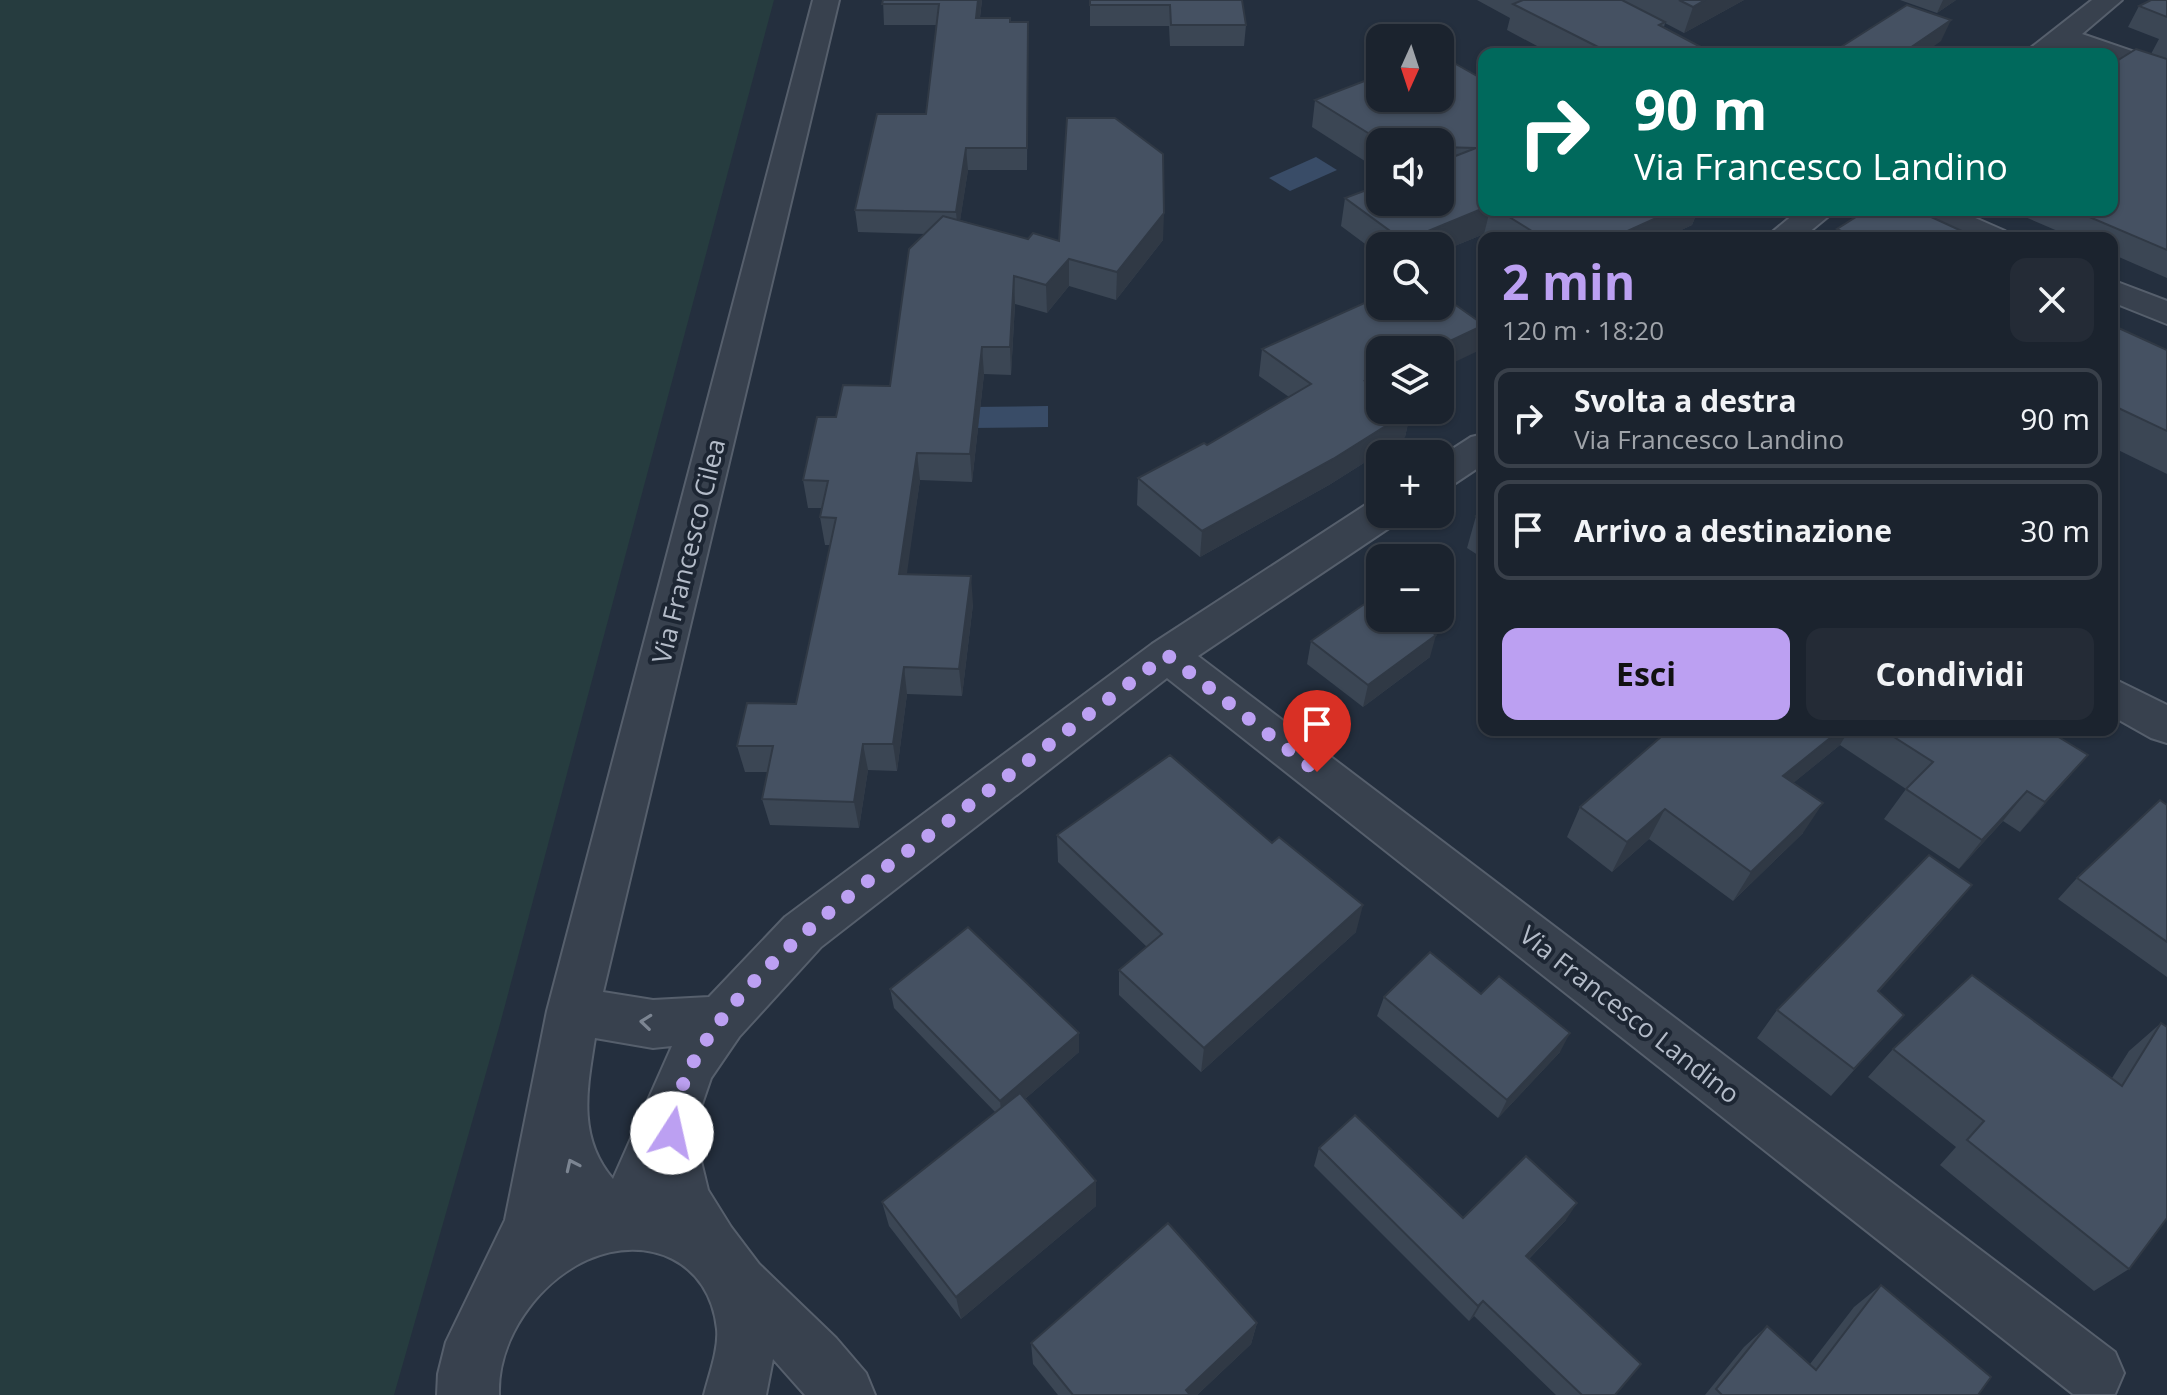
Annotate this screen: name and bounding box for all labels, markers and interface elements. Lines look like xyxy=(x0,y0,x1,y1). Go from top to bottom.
north arrow xyxy=(1366,24,1454,112)
map controls xyxy=(1366,24,1454,632)
text: 90 m xyxy=(1634,70,1768,146)
icon: right xyxy=(1502,80,1606,184)
button: sound xyxy=(1366,128,1454,216)
text: Via Francesco Landino xyxy=(1634,142,2008,191)
button: search xyxy=(1366,232,1454,320)
text: 2 min xyxy=(1502,249,1635,314)
button: close xyxy=(2010,258,2094,342)
text: 120 m · 18:20 xyxy=(1502,312,1664,348)
button: layers xyxy=(1366,336,1454,424)
text: Svolta a destra xyxy=(1574,380,1797,421)
icon: right xyxy=(1506,396,1550,440)
text: 90 m xyxy=(2020,398,2090,439)
text: Via Francesco Landino xyxy=(1574,421,1844,457)
street label: Via Francesco Cilea xyxy=(643,435,733,667)
button: + xyxy=(1366,440,1454,528)
icon: arrive xyxy=(1506,508,1550,552)
text: Arrivo a destinazione xyxy=(1574,510,1892,551)
text: 30 m xyxy=(2020,510,2090,551)
button: − xyxy=(1366,544,1454,632)
button: Esci xyxy=(1502,628,1790,720)
button: Condividi xyxy=(1806,628,2094,720)
pin xyxy=(1283,690,1351,772)
icon: arrive xyxy=(1295,702,1339,746)
street label: Via Francesco Landino xyxy=(1513,917,1747,1111)
one-way arrow xyxy=(640,1014,653,1031)
position arrow xyxy=(630,1091,714,1175)
one-way arrow xyxy=(566,1159,582,1173)

